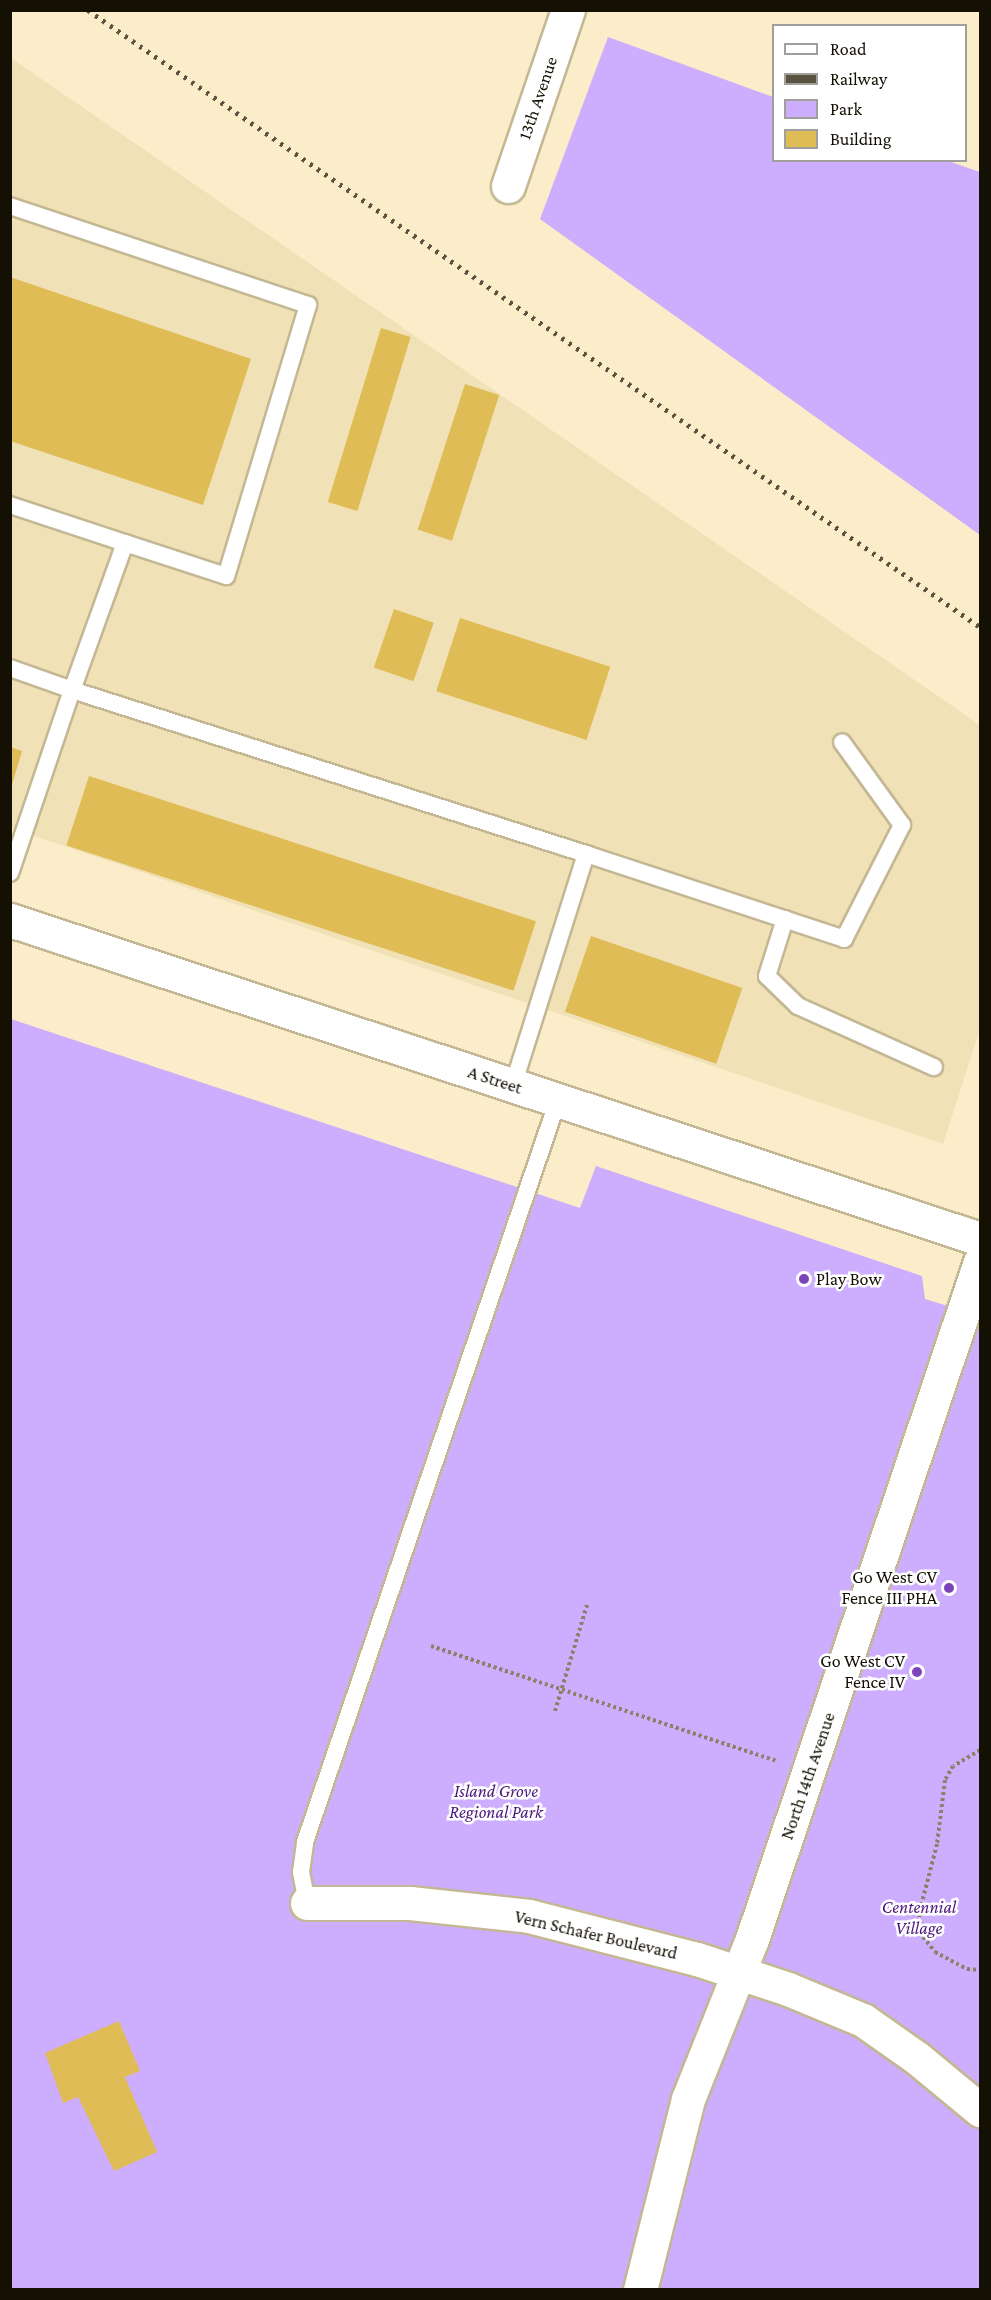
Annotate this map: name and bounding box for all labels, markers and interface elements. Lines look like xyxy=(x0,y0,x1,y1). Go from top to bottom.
legend xyxy=(772,24,967,162)
text: Road xyxy=(830,39,867,59)
street label: 13th Avenue xyxy=(514,54,562,142)
text: Railway xyxy=(830,69,887,89)
text: Park xyxy=(830,99,862,119)
text: Building xyxy=(830,129,891,149)
street label: A Street xyxy=(465,1061,525,1099)
place label: Play Bow xyxy=(816,1268,882,1290)
marker: Play Bow xyxy=(797,1272,811,1286)
place label: Go West CV Fence III PHA xyxy=(841,1567,937,1610)
marker: Go West CV Fence III PHA xyxy=(942,1581,956,1595)
place label: Go West CV Fence IV xyxy=(820,1651,905,1694)
marker: Go West CV Fence IV xyxy=(910,1665,924,1679)
street label: North 14th Avenue xyxy=(776,1709,840,1843)
park label: Island Grove Regional Park xyxy=(449,1781,543,1824)
park label: Centennial Village xyxy=(882,1897,956,1940)
street label: Vern Schafer Boulevard xyxy=(512,1906,680,1964)

